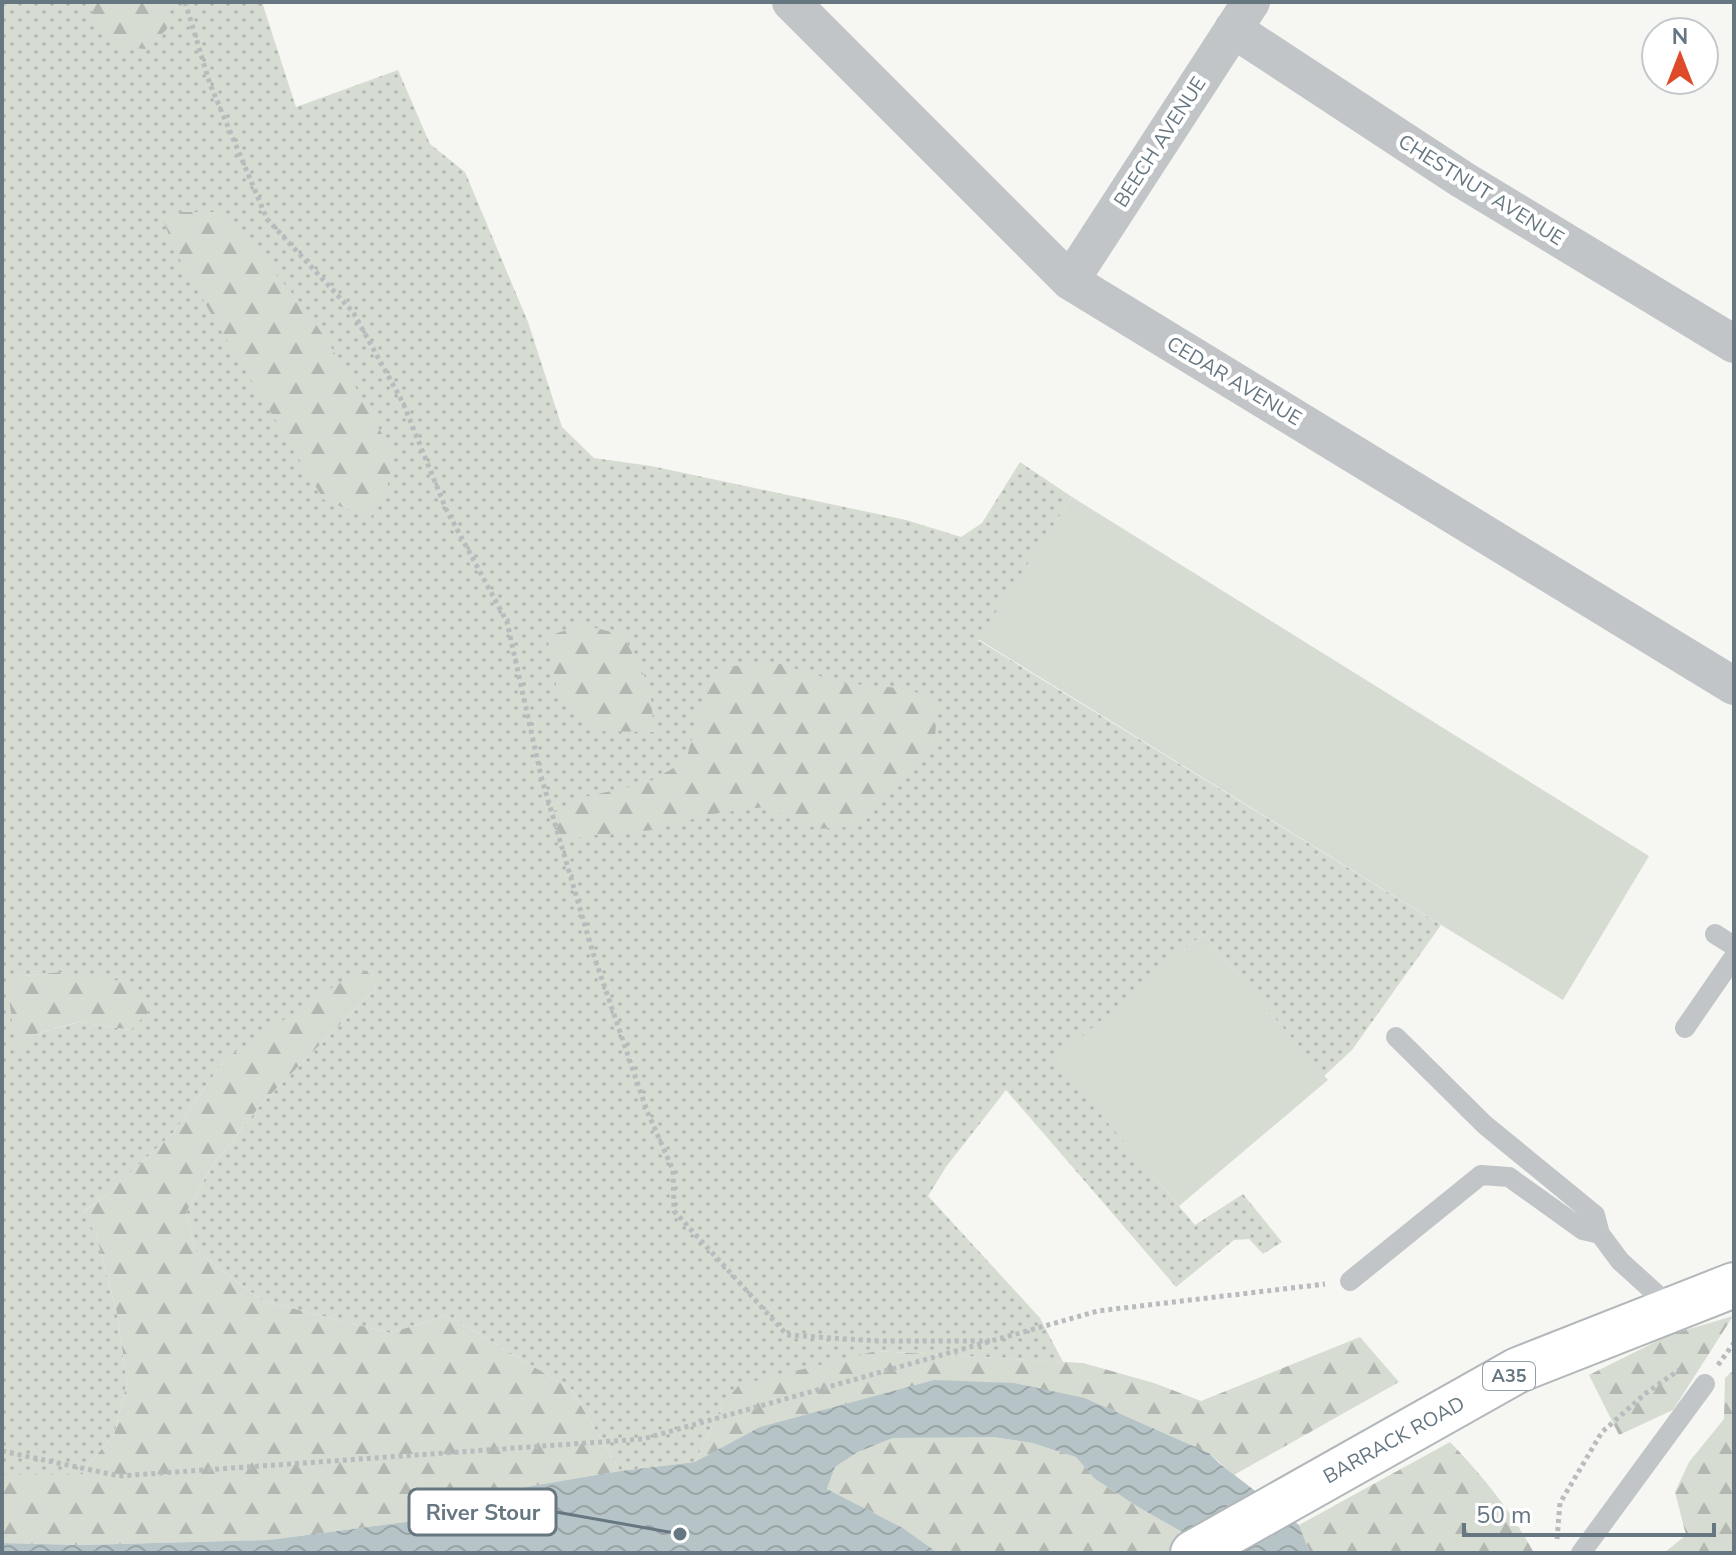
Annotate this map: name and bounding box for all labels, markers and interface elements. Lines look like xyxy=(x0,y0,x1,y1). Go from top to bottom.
north arrow xyxy=(1640,16,1720,96)
text: N xyxy=(1672,22,1688,52)
street label: BEECH AVENUE xyxy=(1108,72,1212,212)
street label: CHESTNUT AVENUE xyxy=(1393,128,1569,252)
street label: CEDAR AVENUE xyxy=(1162,330,1306,432)
road number: A35 xyxy=(1483,1362,1535,1390)
street label: BARRACK ROAD xyxy=(1318,1390,1470,1490)
scale bar xyxy=(1464,1487,1714,1537)
callout: River Stour xyxy=(409,1489,556,1535)
text: River Stour xyxy=(426,1498,541,1528)
text: 50 m xyxy=(1476,1499,1532,1531)

